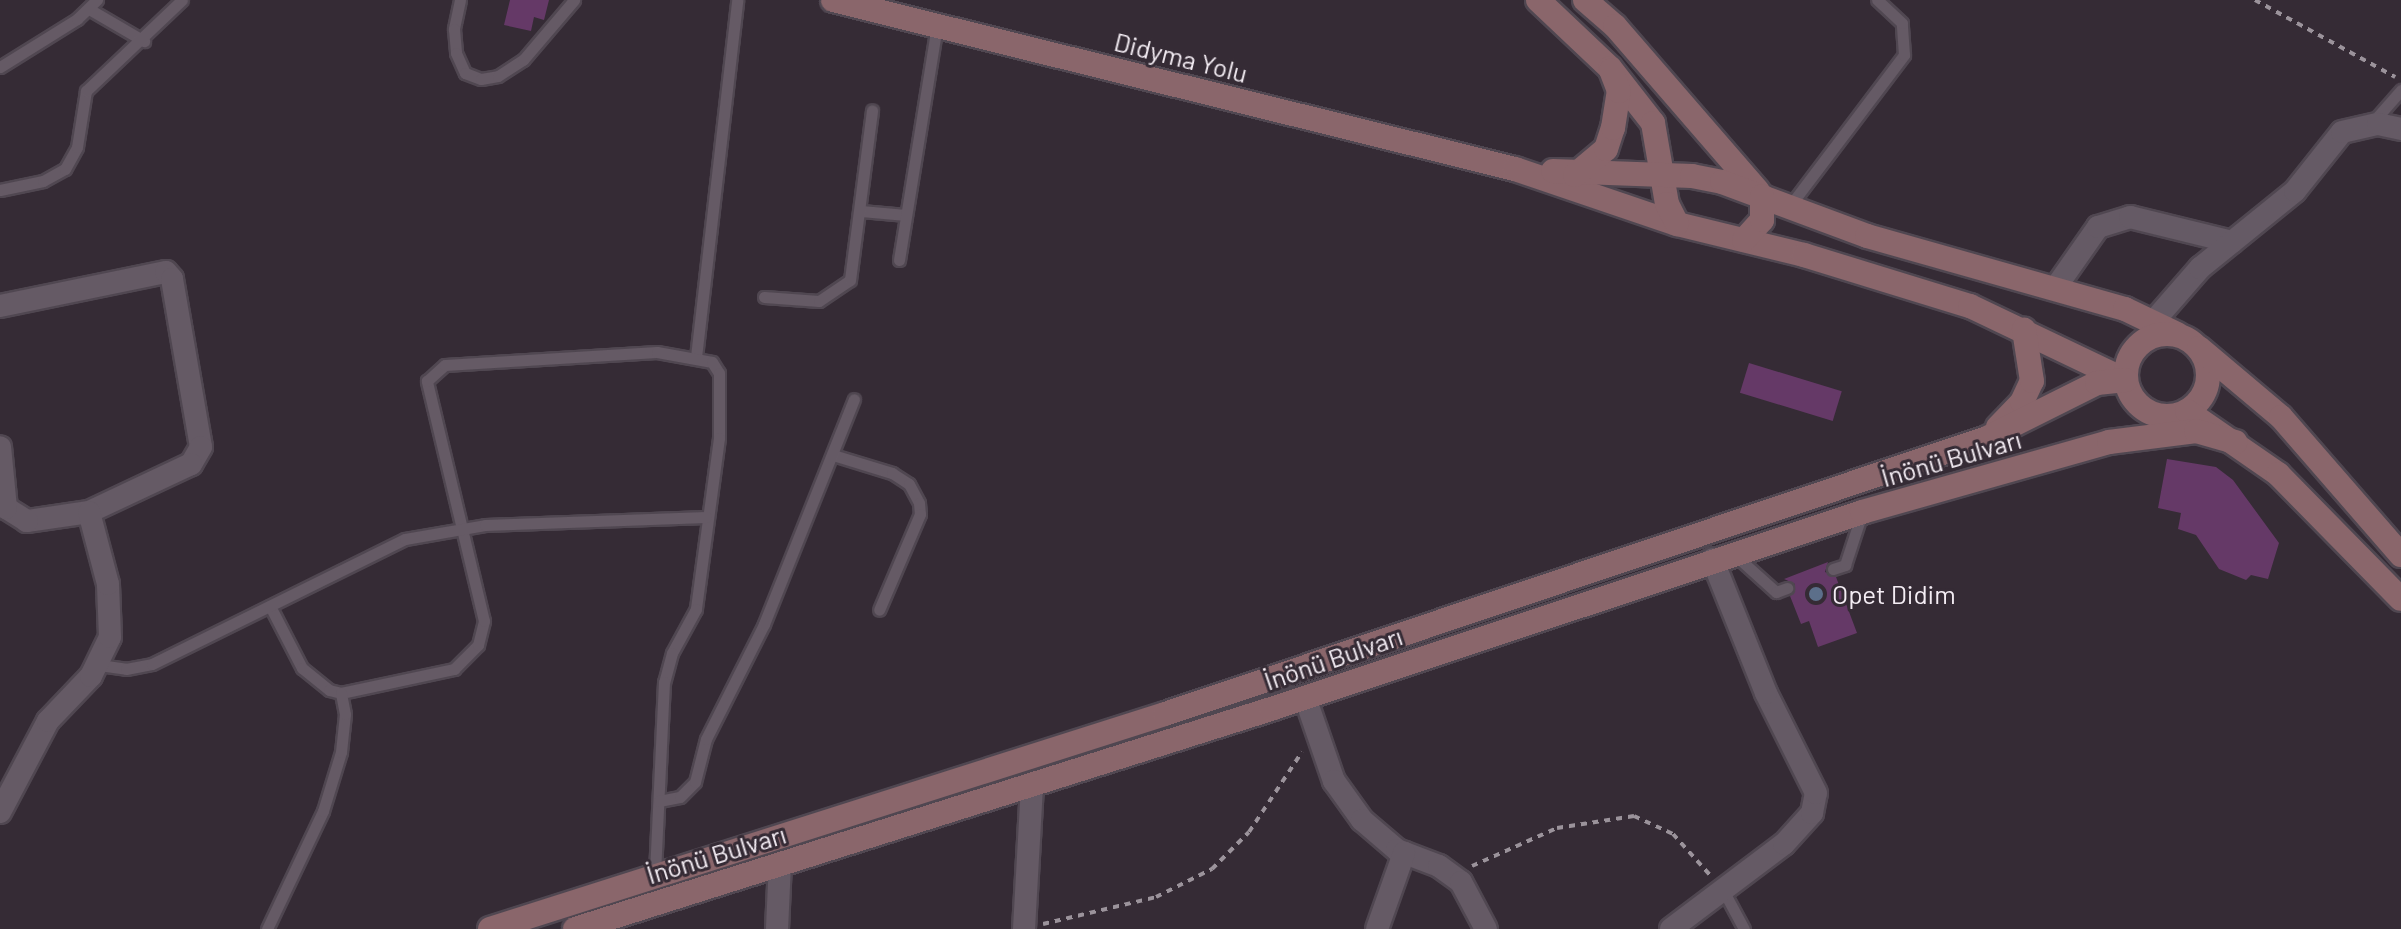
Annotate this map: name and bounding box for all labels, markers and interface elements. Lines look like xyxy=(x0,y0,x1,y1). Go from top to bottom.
street label: Didyma Yolu xyxy=(1111,25,1251,89)
street label: İnönü Bulvarı xyxy=(1878,423,2024,493)
place label: Opet Didim xyxy=(1832,578,1956,610)
marker: Opet Didim xyxy=(1807,585,1825,603)
street label: İnönü Bulvarı xyxy=(1260,620,1406,696)
street label: İnönü Bulvarı xyxy=(643,818,789,890)

